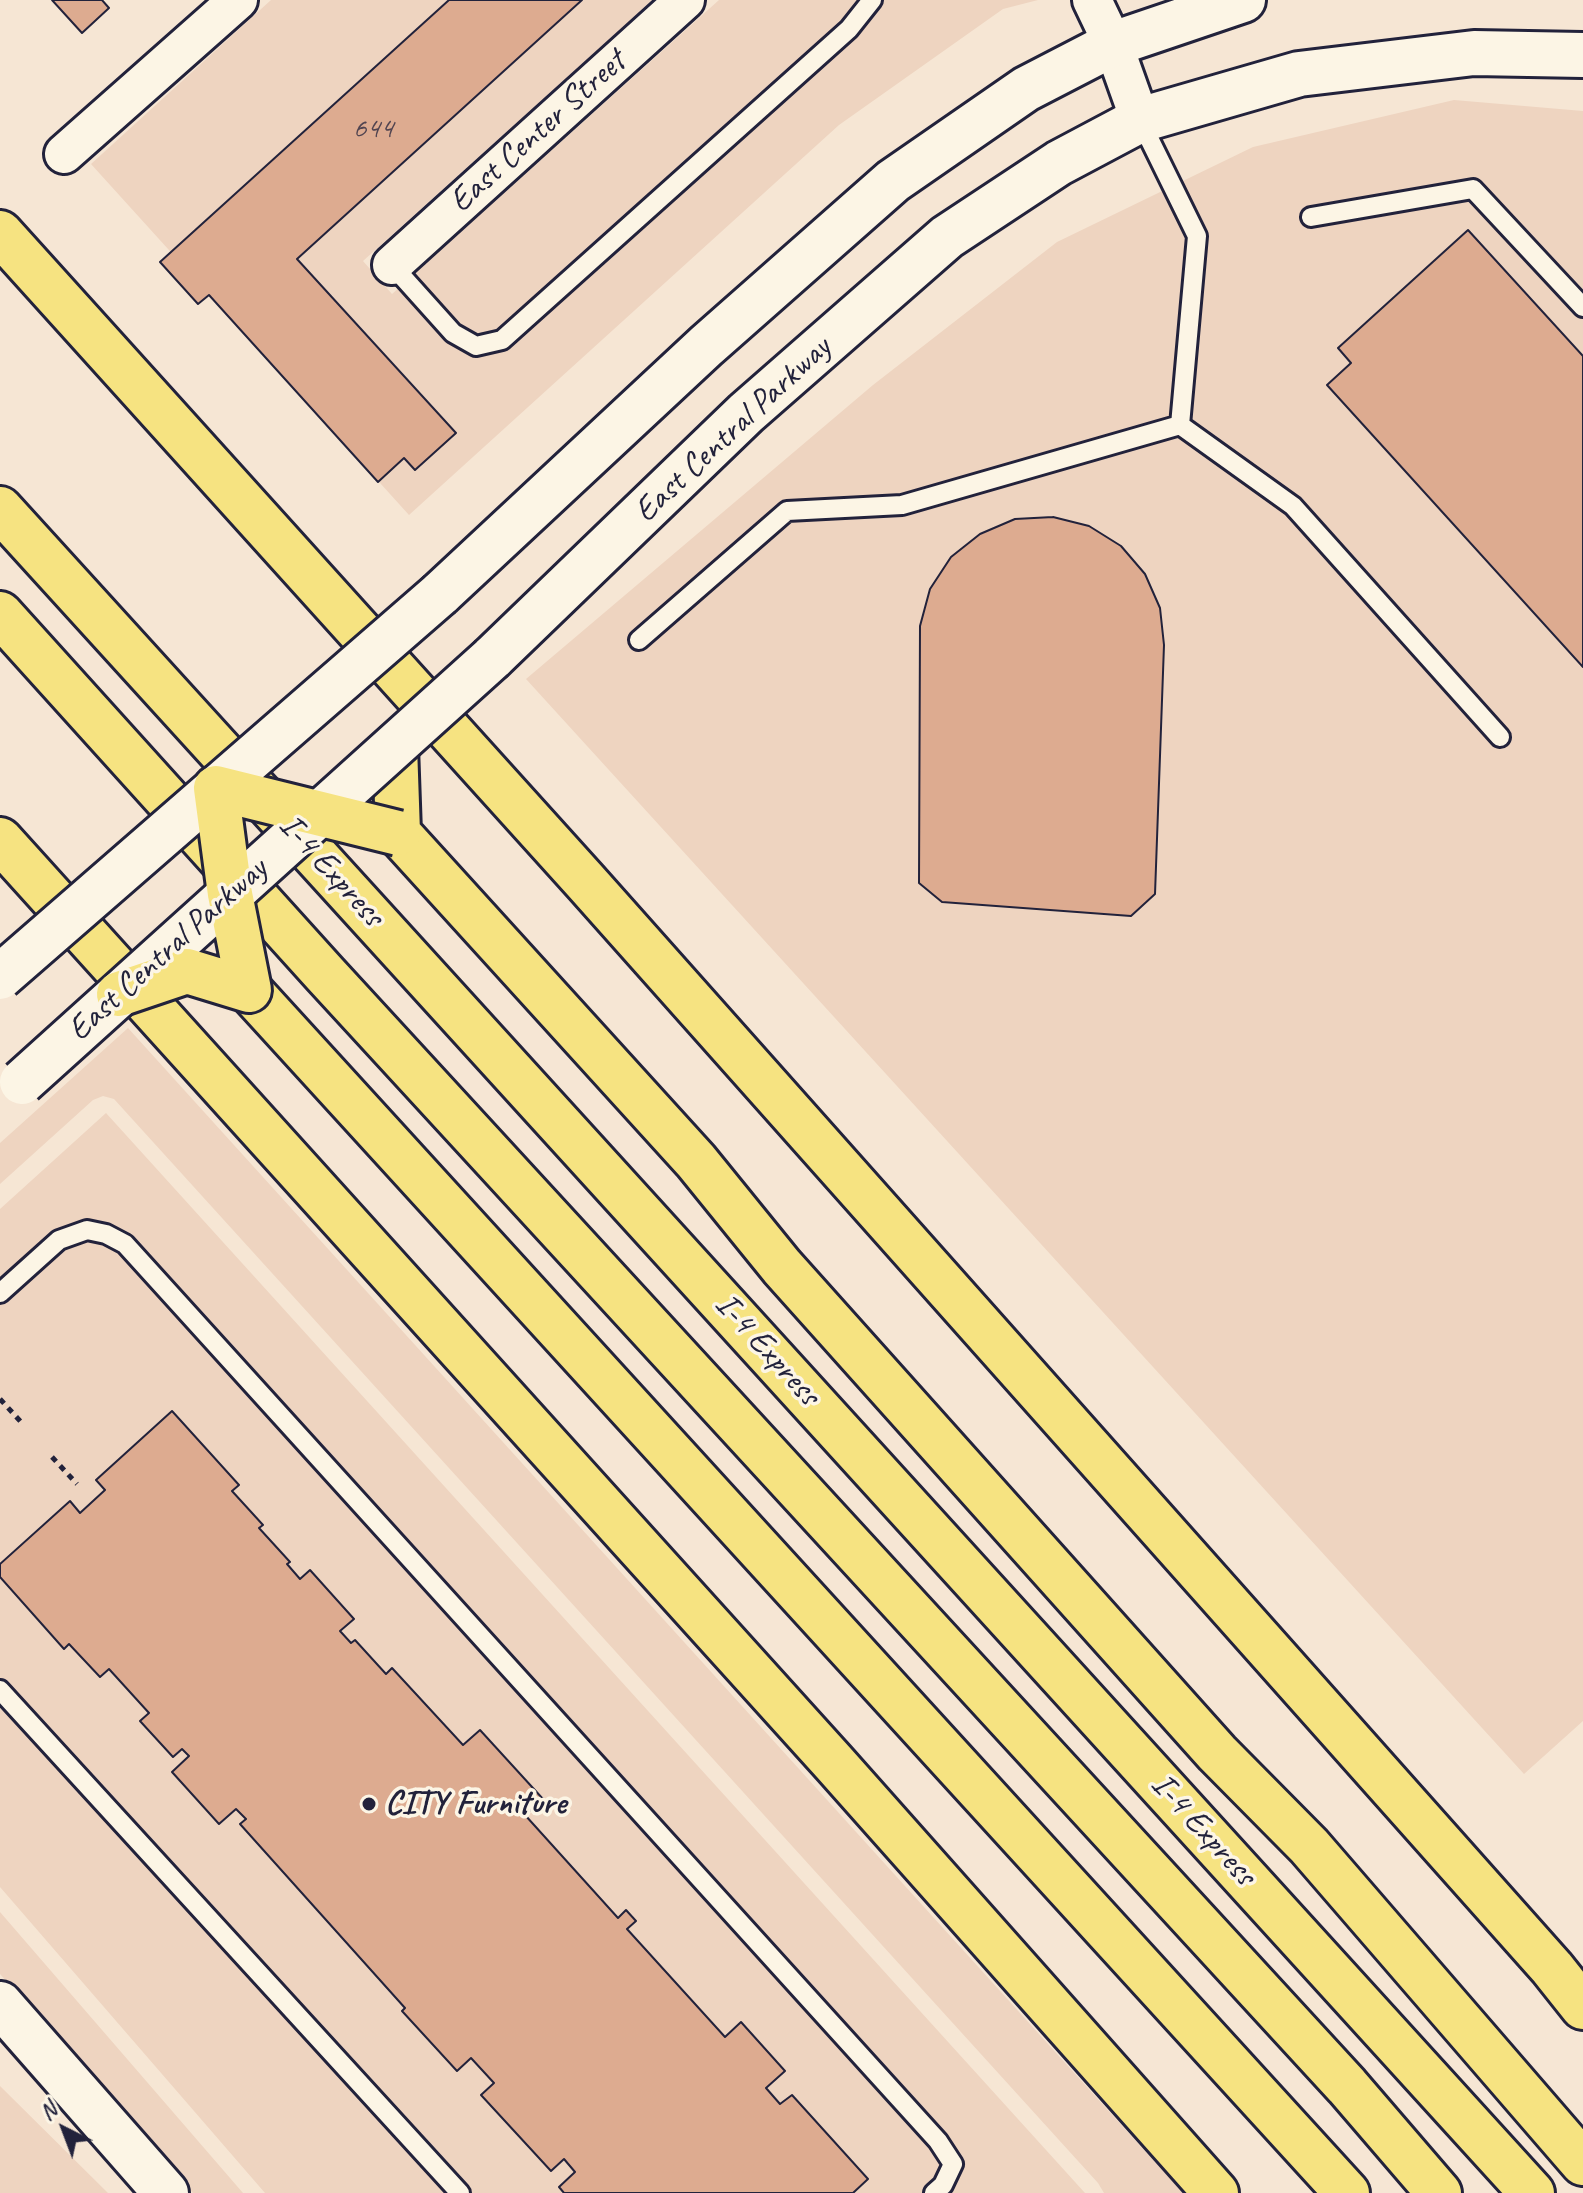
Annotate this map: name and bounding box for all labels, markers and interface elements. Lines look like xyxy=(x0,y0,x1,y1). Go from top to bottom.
street label: East Center Street xyxy=(441,42,635,222)
house number: 644 xyxy=(353,111,393,147)
street label: East Central Parkway xyxy=(626,328,840,532)
street label: I-4 Express xyxy=(270,806,392,936)
street label: East Central Parkway xyxy=(60,850,276,1050)
street label: I-4 Express xyxy=(706,1285,828,1415)
street label: I-4 Express xyxy=(1142,1765,1264,1895)
place label: CITY Furniture xyxy=(385,1784,566,1824)
marker: CITY Furniture xyxy=(360,1795,378,1813)
north arrow xyxy=(24,2089,104,2169)
text: N xyxy=(34,2096,62,2126)

